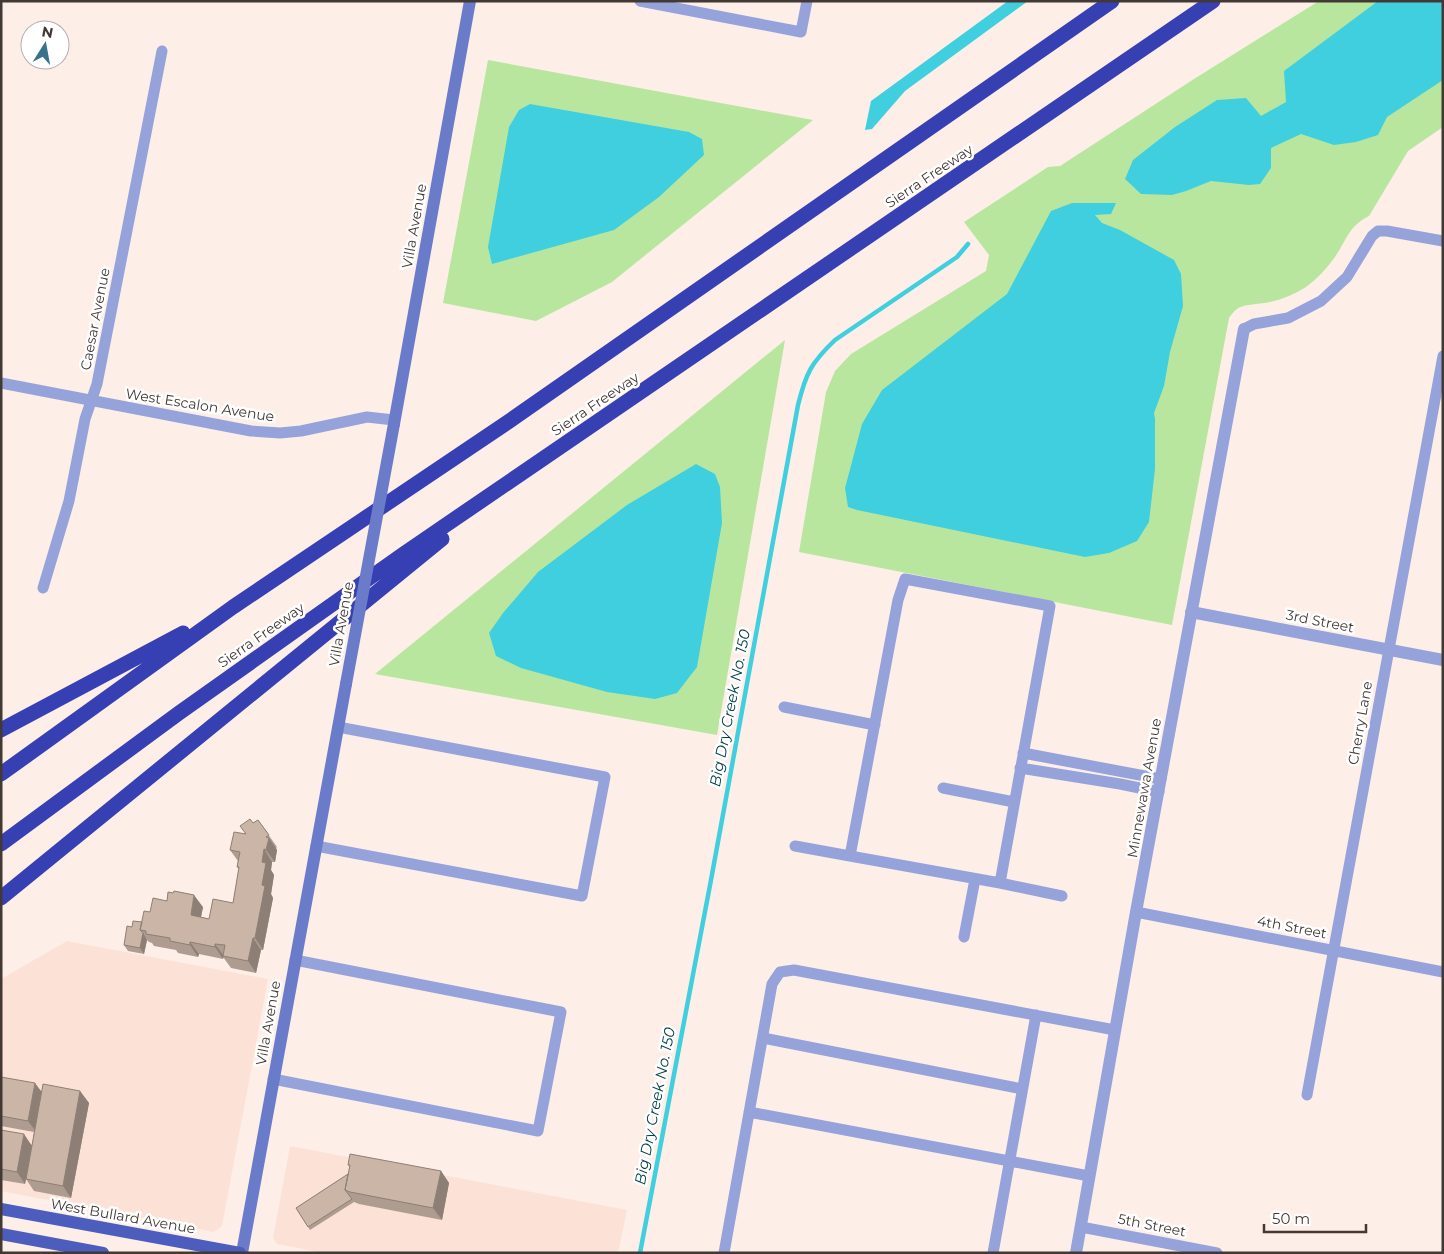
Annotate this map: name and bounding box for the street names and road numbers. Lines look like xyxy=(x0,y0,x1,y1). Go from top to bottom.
street label: Sierra Freeway xyxy=(882,140,977,212)
street label: Villa Avenue xyxy=(398,182,430,270)
street label: Caesar Avenue xyxy=(76,266,114,372)
street label: Sierra Freeway xyxy=(548,368,643,440)
street label: West Escalon Avenue xyxy=(124,384,276,426)
street label: Villa Avenue xyxy=(325,580,357,668)
street label: Sierra Freeway xyxy=(214,598,308,672)
street label: 3rd Street xyxy=(1285,606,1356,636)
street label: Cherry Lane xyxy=(1344,680,1376,766)
street label: Minnewawa Avenue xyxy=(1123,717,1165,859)
street label: 4th Street xyxy=(1256,911,1329,943)
street label: Villa Avenue xyxy=(252,979,284,1067)
street label: West Bullard Avenue xyxy=(49,1194,197,1238)
street label: 5th Street xyxy=(1116,1210,1188,1240)

